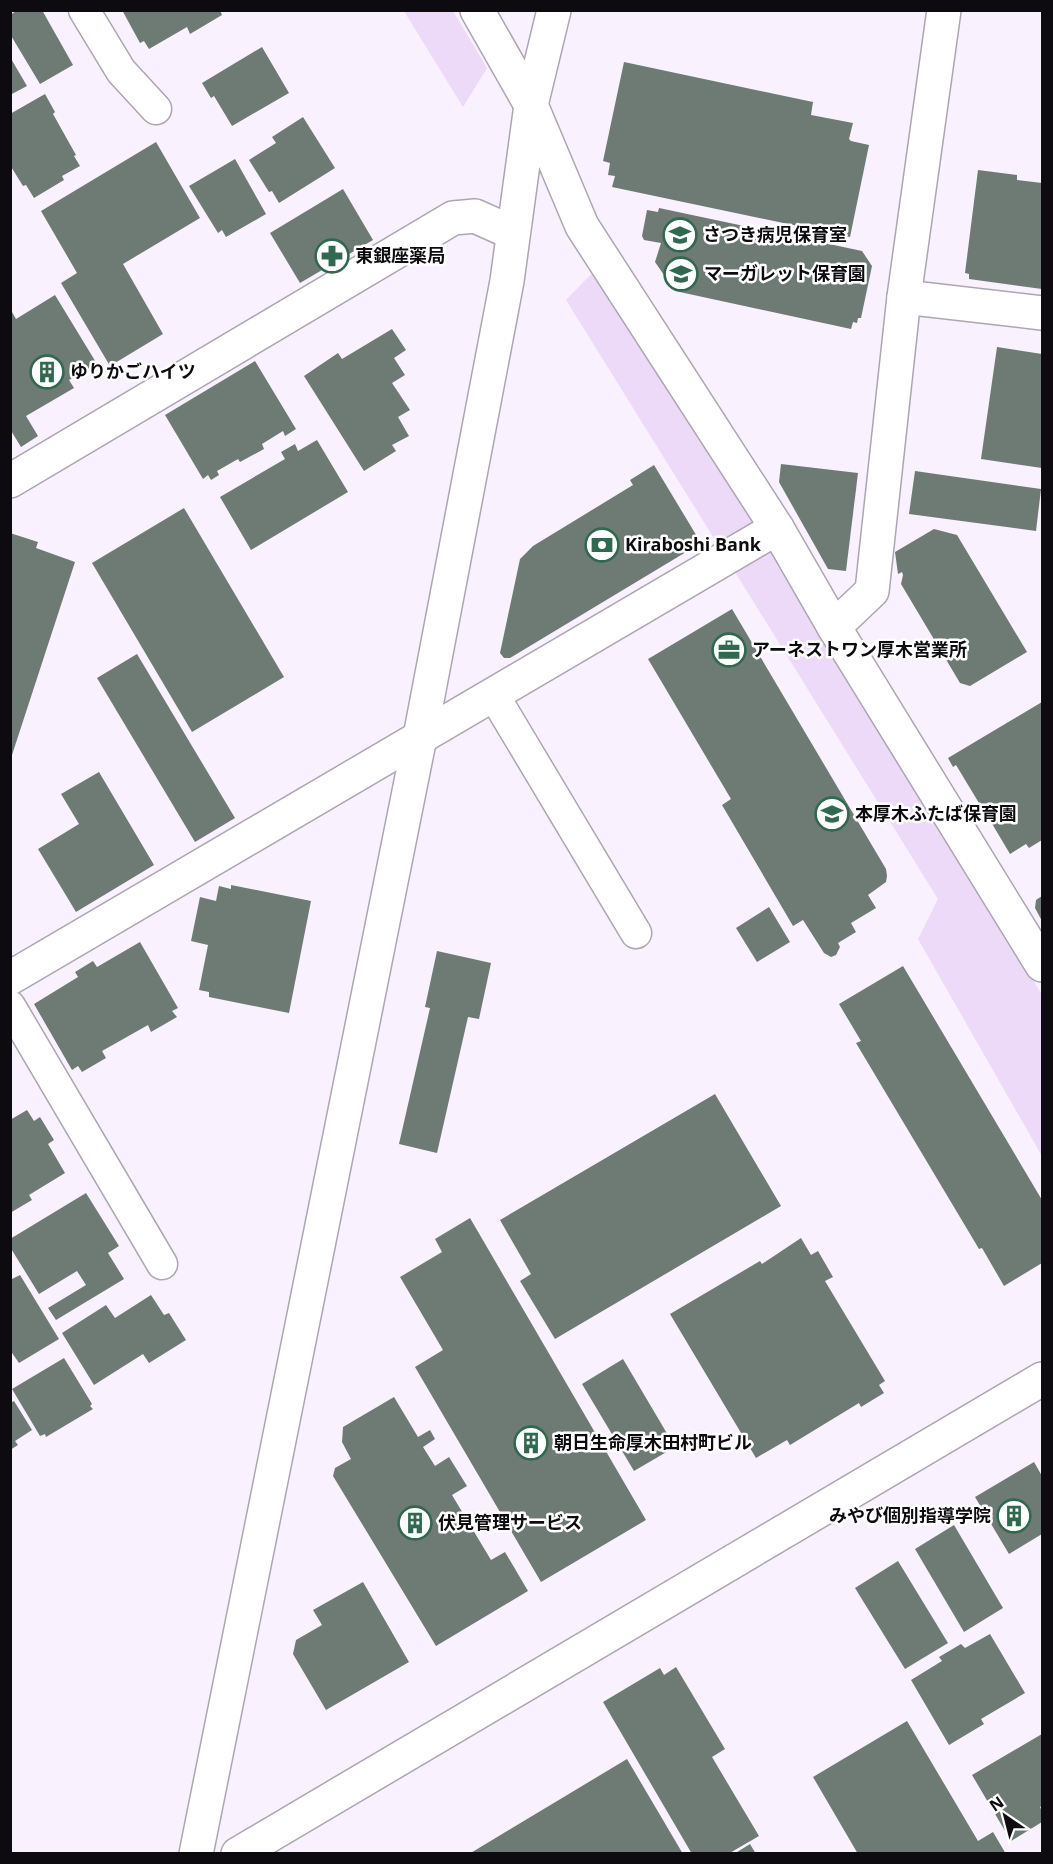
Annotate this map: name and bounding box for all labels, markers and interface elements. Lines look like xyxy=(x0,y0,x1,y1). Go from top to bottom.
school or university icon: さつき病児保育室 xyxy=(662,217,698,253)
place label: さつき病児保育室 xyxy=(703,222,847,246)
pharmacy icon: 東銀座薬局 xyxy=(314,238,350,274)
place label: 東銀座薬局 xyxy=(355,243,445,267)
school or university icon: マーガレット保育園 xyxy=(663,256,699,292)
place label: マーガレット保育園 xyxy=(704,261,866,285)
building icon: ゆりかごハイツ xyxy=(29,354,65,390)
place label: ゆりかごハイツ xyxy=(70,359,196,383)
bank icon: Kiraboshi Bank xyxy=(584,527,620,563)
place label: Kiraboshi Bank xyxy=(625,532,762,556)
office icon: アーネストワン厚木営業所 xyxy=(711,632,747,668)
place label: アーネストワン厚木営業所 xyxy=(752,637,967,661)
school or university icon: 本厚木ふたば保育園 xyxy=(814,796,850,832)
place label: 本厚木ふたば保育園 xyxy=(855,801,1017,825)
building icon: 朝日生命厚木田村町ビル xyxy=(513,1425,549,1461)
place label: 朝日生命厚木田村町ビル xyxy=(554,1430,752,1454)
building icon: みやび個別指導学院 xyxy=(996,1498,1032,1534)
place label: みやび個別指導学院 xyxy=(829,1503,991,1527)
building icon: 伏見管理サービス xyxy=(397,1505,433,1541)
place label: 伏見管理サービス xyxy=(438,1510,582,1534)
north arrow xyxy=(975,1786,1035,1846)
text: N xyxy=(985,1791,1008,1816)

